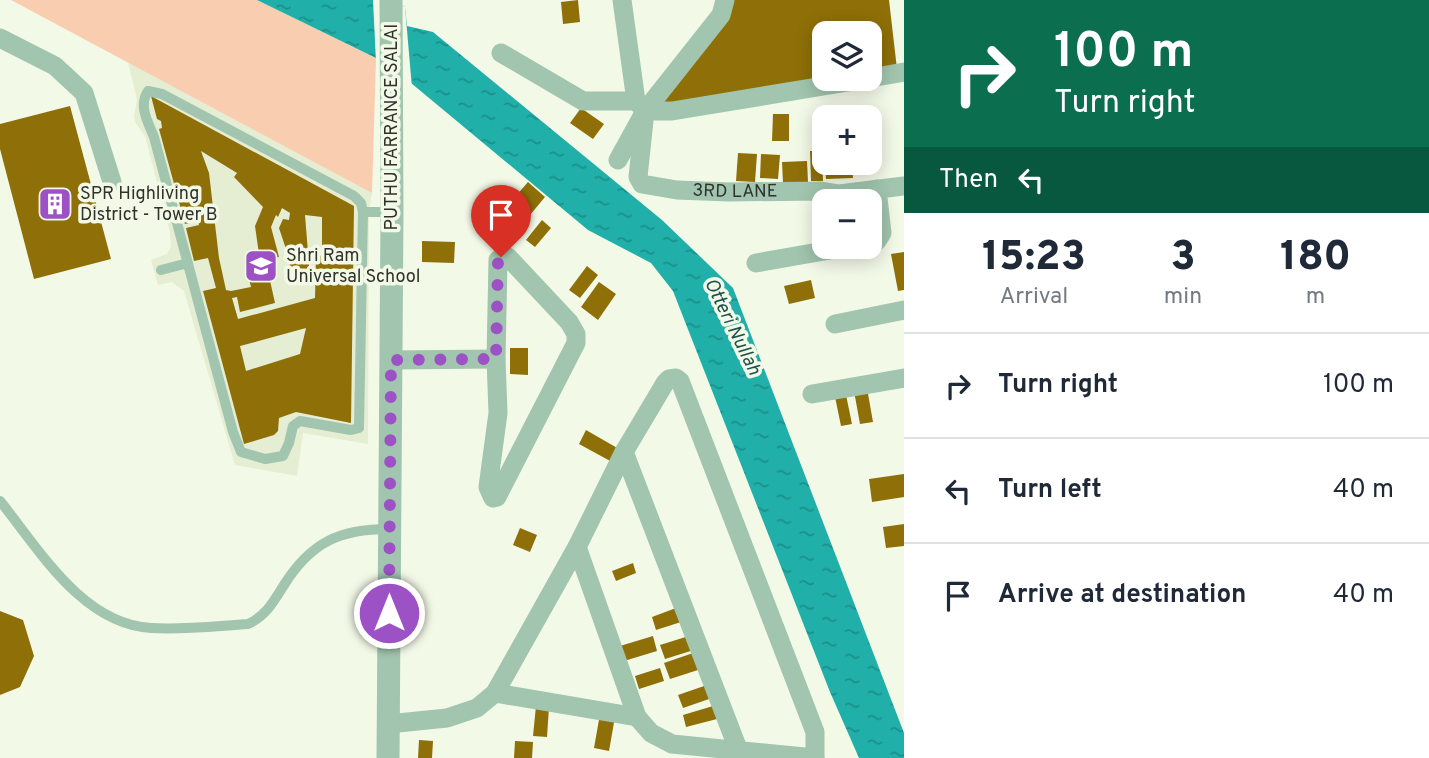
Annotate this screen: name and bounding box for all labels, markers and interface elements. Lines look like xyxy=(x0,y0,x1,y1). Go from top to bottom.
map controls xyxy=(812,21,882,259)
button: layers xyxy=(812,21,882,91)
text: 100 m xyxy=(1054,23,1193,85)
street label: PUTHU FARRANCE SALAI xyxy=(381,24,404,230)
icon: right xyxy=(939,28,1030,119)
text: Turn right xyxy=(1054,84,1196,124)
button: + xyxy=(812,105,882,175)
icon: left xyxy=(1012,161,1050,199)
text: Then xyxy=(939,164,998,197)
street label: 3RD LANE xyxy=(692,179,778,204)
place label: SPR Highliving District - Tower B xyxy=(80,183,218,227)
building icon: SPR Highliving District - Tower B xyxy=(36,185,74,223)
pin xyxy=(471,185,531,257)
button: − xyxy=(812,189,882,259)
icon: arrive xyxy=(482,196,520,234)
text: 15:23 xyxy=(982,232,1086,285)
text: 3 xyxy=(1170,232,1196,285)
text: 180 xyxy=(1280,232,1351,285)
place label: Shri Ram Universal School xyxy=(286,245,421,289)
school or university icon: Shri Ram Universal School xyxy=(242,247,280,285)
water label: Otteri Nullah xyxy=(698,275,766,380)
text: Arrival xyxy=(1000,283,1068,312)
text: min xyxy=(1164,283,1202,312)
text: m xyxy=(1306,283,1325,312)
icon: right xyxy=(939,367,977,405)
text: Turn right xyxy=(998,369,1118,402)
text: 100 m xyxy=(1323,369,1394,402)
icon: left xyxy=(939,472,977,510)
text: Turn left xyxy=(998,474,1102,507)
text: 40 m xyxy=(1333,474,1394,507)
position arrow xyxy=(352,576,426,650)
icon: arrive xyxy=(939,577,977,615)
text: Arrive at destination xyxy=(998,579,1246,612)
text: 40 m xyxy=(1333,579,1394,612)

